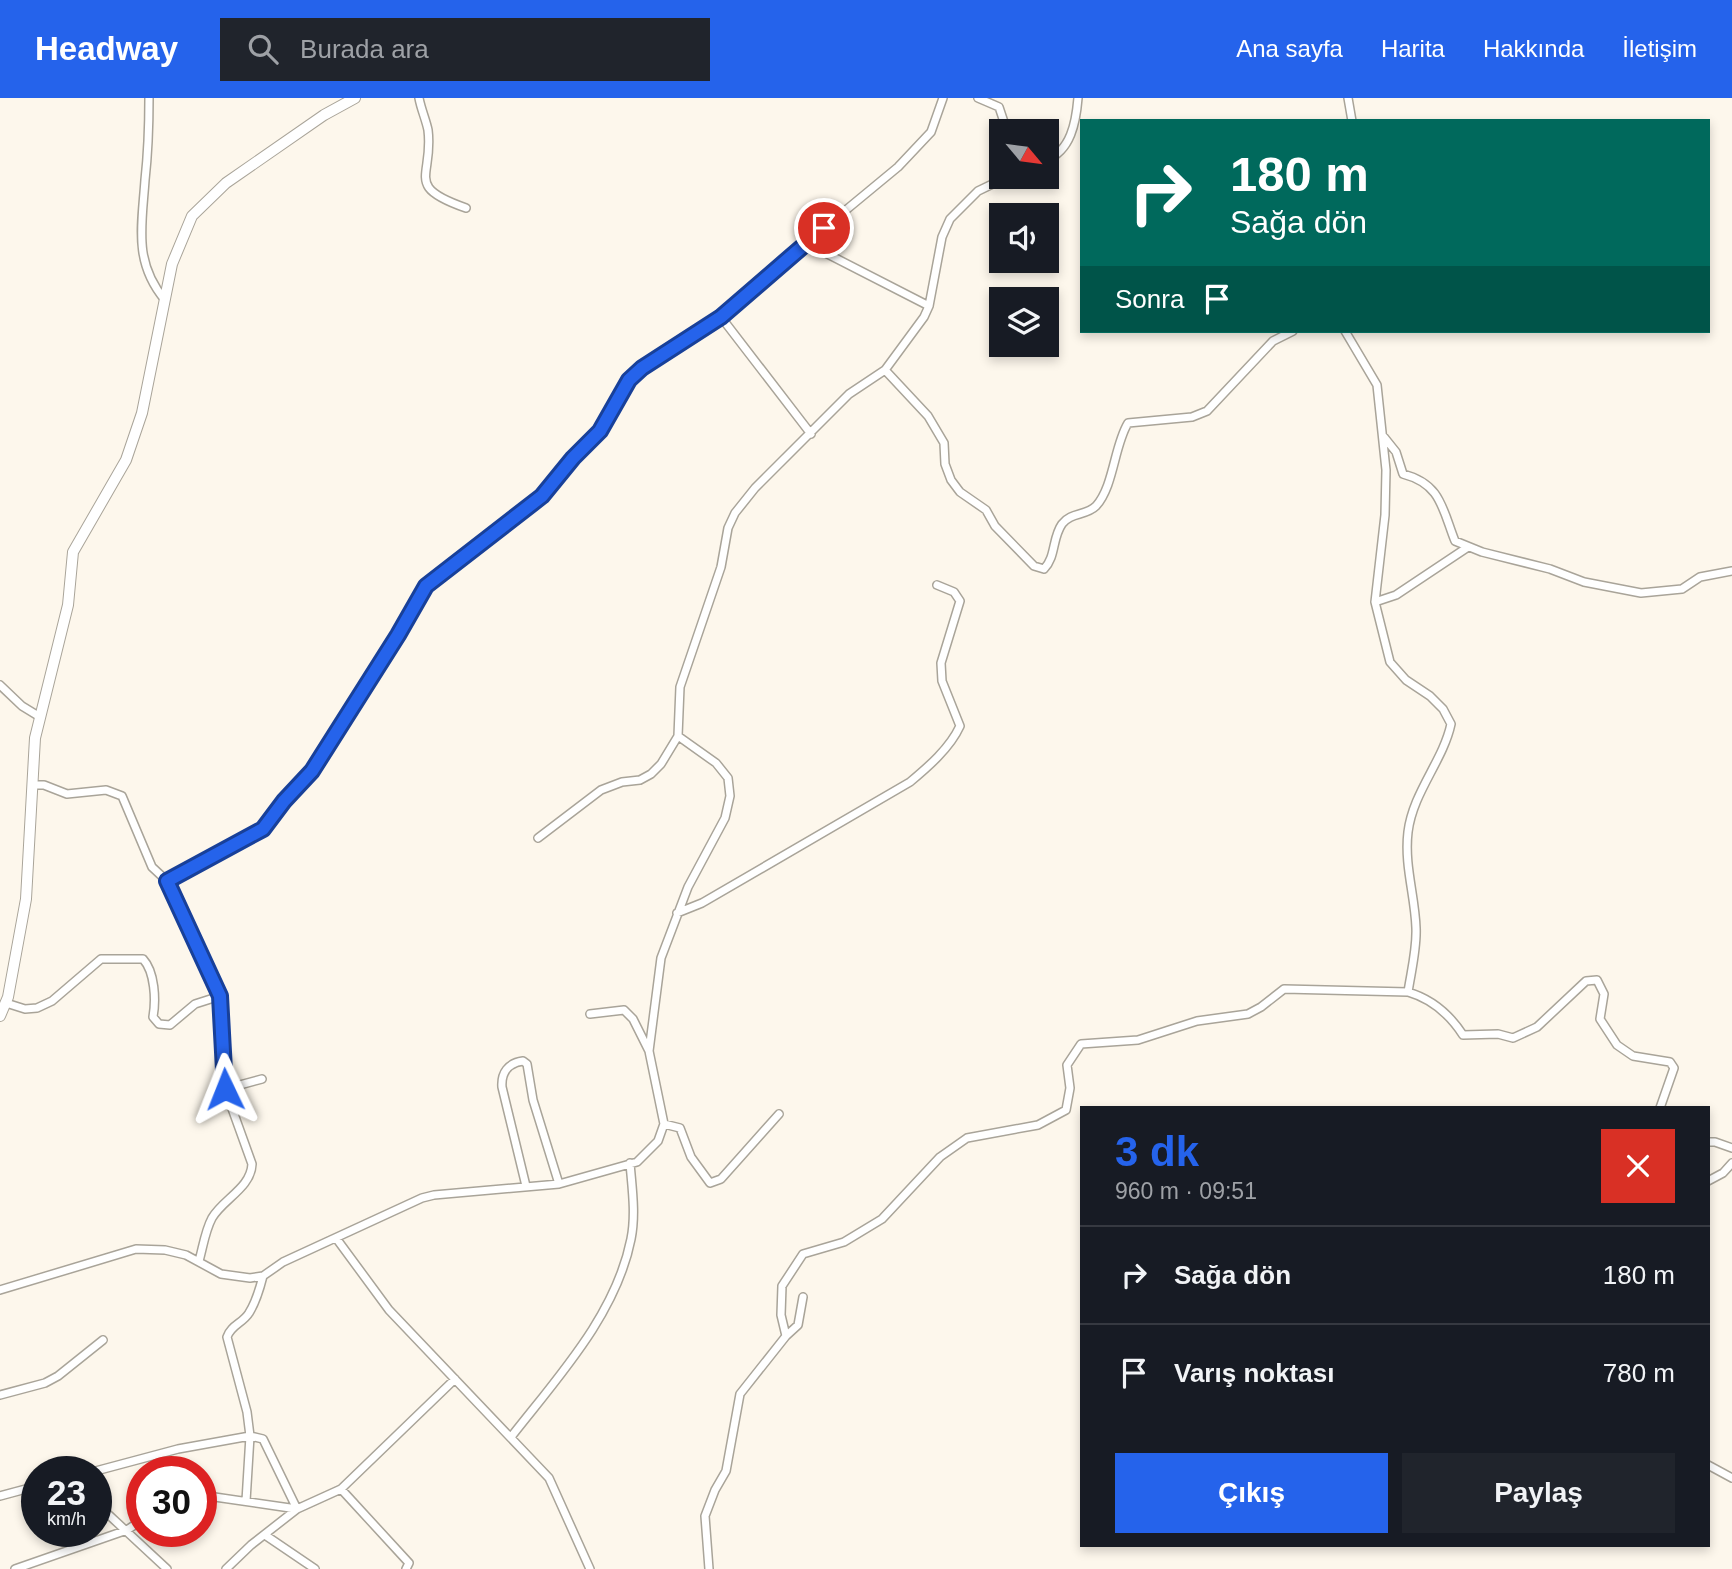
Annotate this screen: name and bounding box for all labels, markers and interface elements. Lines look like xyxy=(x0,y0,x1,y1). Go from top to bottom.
search box xyxy=(220,18,710,81)
text: Headway xyxy=(35,30,178,67)
icon: search xyxy=(244,30,282,68)
text: Burada ara xyxy=(300,34,429,64)
text: Ana sayfa xyxy=(1236,35,1343,62)
text: Harita xyxy=(1381,35,1445,62)
text: Hakkında xyxy=(1483,35,1584,62)
text: İletişim xyxy=(1622,35,1697,62)
north arrow xyxy=(989,119,1059,189)
map controls xyxy=(989,119,1059,357)
icon: right xyxy=(1115,147,1206,238)
text: 180 m xyxy=(1230,147,1369,201)
pin xyxy=(794,198,854,258)
button: sound xyxy=(989,203,1059,273)
text: Sağa dön xyxy=(1230,204,1367,240)
icon: arrive xyxy=(805,209,843,247)
icon: arrive xyxy=(1198,280,1236,318)
text: Sonra xyxy=(1115,284,1184,314)
button: layers xyxy=(989,287,1059,357)
position arrow xyxy=(188,1052,262,1126)
text: 3 dk xyxy=(1115,1128,1199,1175)
button: close xyxy=(1601,1129,1675,1203)
text: 960 m · 09:51 xyxy=(1115,1178,1257,1204)
icon: right xyxy=(1115,1256,1153,1294)
text: Sağa dön xyxy=(1174,1260,1291,1290)
text: 180 m xyxy=(1603,1260,1675,1290)
icon: arrive xyxy=(1115,1354,1153,1392)
text: Varış noktası xyxy=(1174,1358,1334,1388)
text: 780 m xyxy=(1603,1358,1675,1388)
button: Çıkış xyxy=(1115,1453,1388,1533)
button: Paylaş xyxy=(1402,1453,1675,1533)
speed limit sign: 30 xyxy=(126,1456,217,1547)
text: 23 xyxy=(47,1473,86,1512)
text: km/h xyxy=(47,1509,86,1529)

